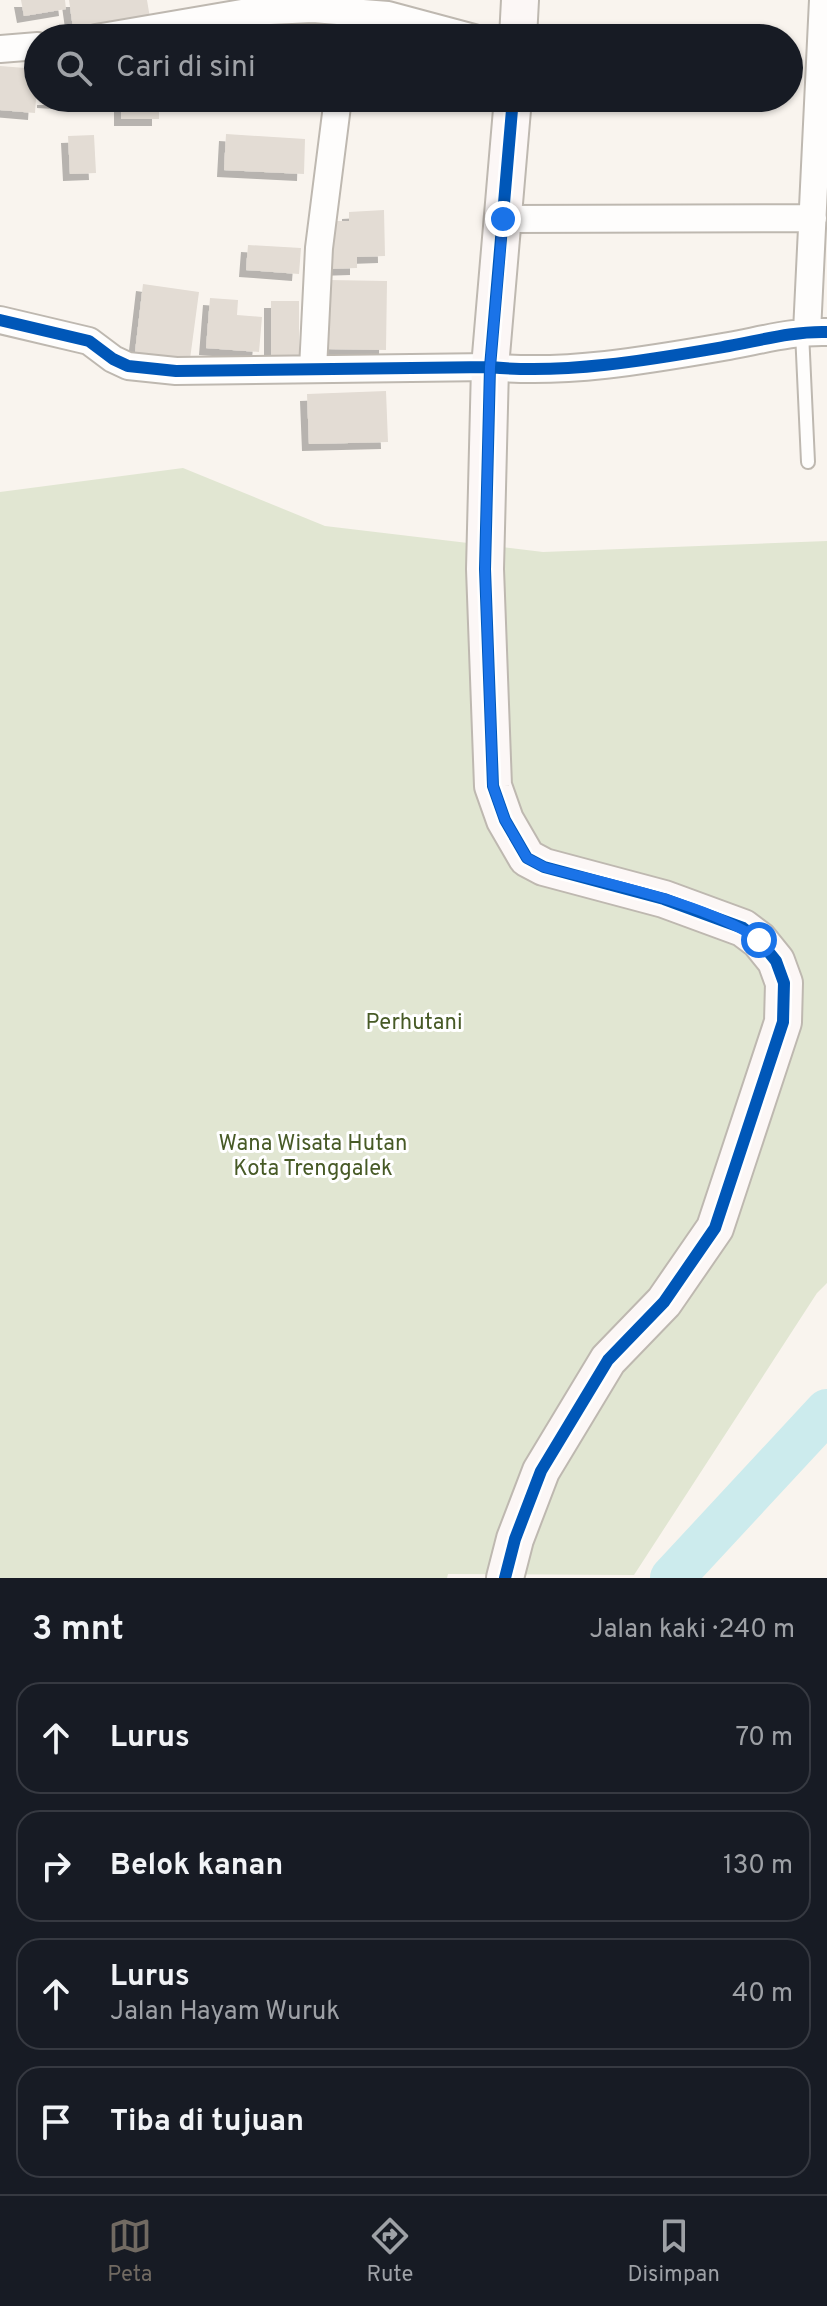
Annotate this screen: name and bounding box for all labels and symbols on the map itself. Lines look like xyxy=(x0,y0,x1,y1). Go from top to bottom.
route end xyxy=(485,201,521,237)
route start xyxy=(741,922,777,958)
park label: Perhutani xyxy=(365,1010,463,1037)
park label: Wana Wisata Hutan Kota Trenggalek xyxy=(219,1131,407,1183)

